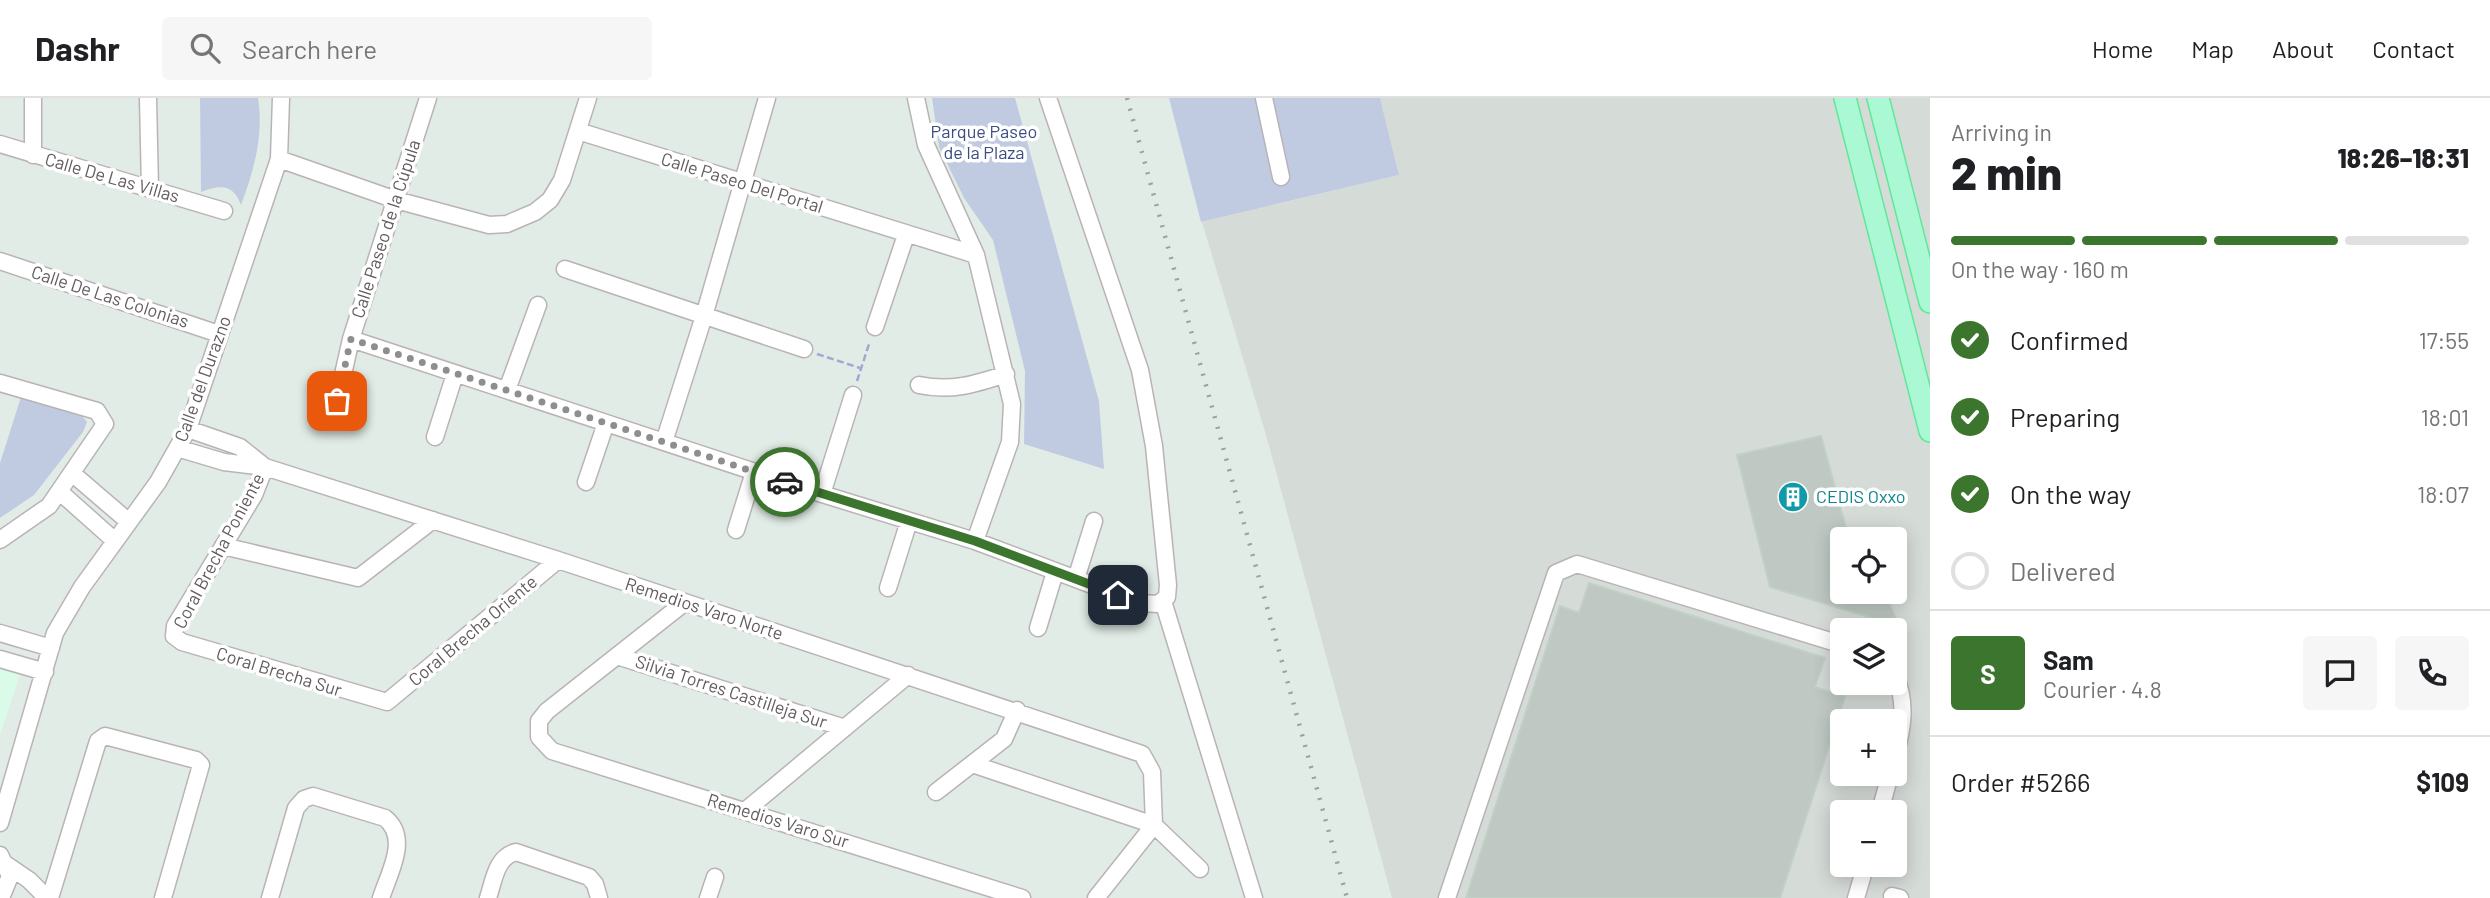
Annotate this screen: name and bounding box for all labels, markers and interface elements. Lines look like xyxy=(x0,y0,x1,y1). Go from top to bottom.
search box xyxy=(162,17,652,80)
text: Dashr xyxy=(35,28,120,68)
icon: search xyxy=(186,29,224,67)
text: Search here xyxy=(242,33,377,64)
text: Home xyxy=(2092,34,2153,63)
text: Map xyxy=(2191,34,2234,63)
text: About xyxy=(2272,34,2334,63)
text: Contact xyxy=(2372,34,2455,63)
text: Arriving in xyxy=(1951,118,2052,146)
park label: Parque Paseo de la Plaza xyxy=(931,120,1037,163)
street label: Calle Paseo de la Cúpula xyxy=(346,137,424,321)
text: 18:26–18:31 xyxy=(2338,142,2469,173)
text: 2 min xyxy=(1951,144,2062,199)
street label: Calle De Las Villas xyxy=(43,147,182,207)
street label: Calle Paseo Del Portal xyxy=(659,147,826,217)
text: On the way · 160 m xyxy=(1951,255,2129,283)
street label: Calle De Las Colonias xyxy=(29,260,192,332)
street label: Calle del Durazno xyxy=(169,313,235,445)
icon: check xyxy=(1951,321,1989,359)
text: Confirmed xyxy=(2010,324,2129,355)
text: 17:55 xyxy=(2419,326,2469,354)
pin xyxy=(307,371,367,431)
icon: bag xyxy=(318,382,356,420)
icon: check xyxy=(1951,398,1989,436)
text: Preparing xyxy=(2010,401,2120,432)
text: 18:01 xyxy=(2421,403,2469,431)
courier xyxy=(750,447,820,517)
icon: car xyxy=(766,463,804,501)
street label: Coral Brecha Poniente xyxy=(168,469,268,632)
icon: check xyxy=(1951,475,1989,513)
text: On the way xyxy=(2010,478,2131,509)
building icon: CEDIS Oxxo xyxy=(1776,480,1810,514)
text: 18:07 xyxy=(2417,480,2469,508)
place label: CEDIS Oxxo xyxy=(1816,485,1906,507)
map controls xyxy=(1830,527,1907,877)
button: locate xyxy=(1830,527,1907,604)
text: Delivered xyxy=(2010,555,2116,586)
pin xyxy=(1088,565,1148,625)
street label: Coral Brecha Oriente xyxy=(404,570,541,690)
street label: Remedios Varo Norte xyxy=(623,572,786,644)
icon: home xyxy=(1099,576,1137,614)
button: layers xyxy=(1830,618,1907,695)
button: chat xyxy=(2303,636,2377,710)
button: phone xyxy=(2395,636,2469,710)
street label: Coral Brecha Sur xyxy=(214,642,345,701)
text: Sam xyxy=(2043,644,2094,675)
street label: Silvia Torres Castilleja Sur xyxy=(633,650,830,733)
text: S xyxy=(1980,658,1996,689)
text: Courier · 4.8 xyxy=(2043,675,2162,703)
button: + xyxy=(1830,709,1907,786)
text: Order #5266 xyxy=(1951,766,2090,797)
text: $109 xyxy=(2416,766,2469,797)
street label: Remedios Varo Sur xyxy=(705,788,852,852)
button: − xyxy=(1830,800,1907,877)

